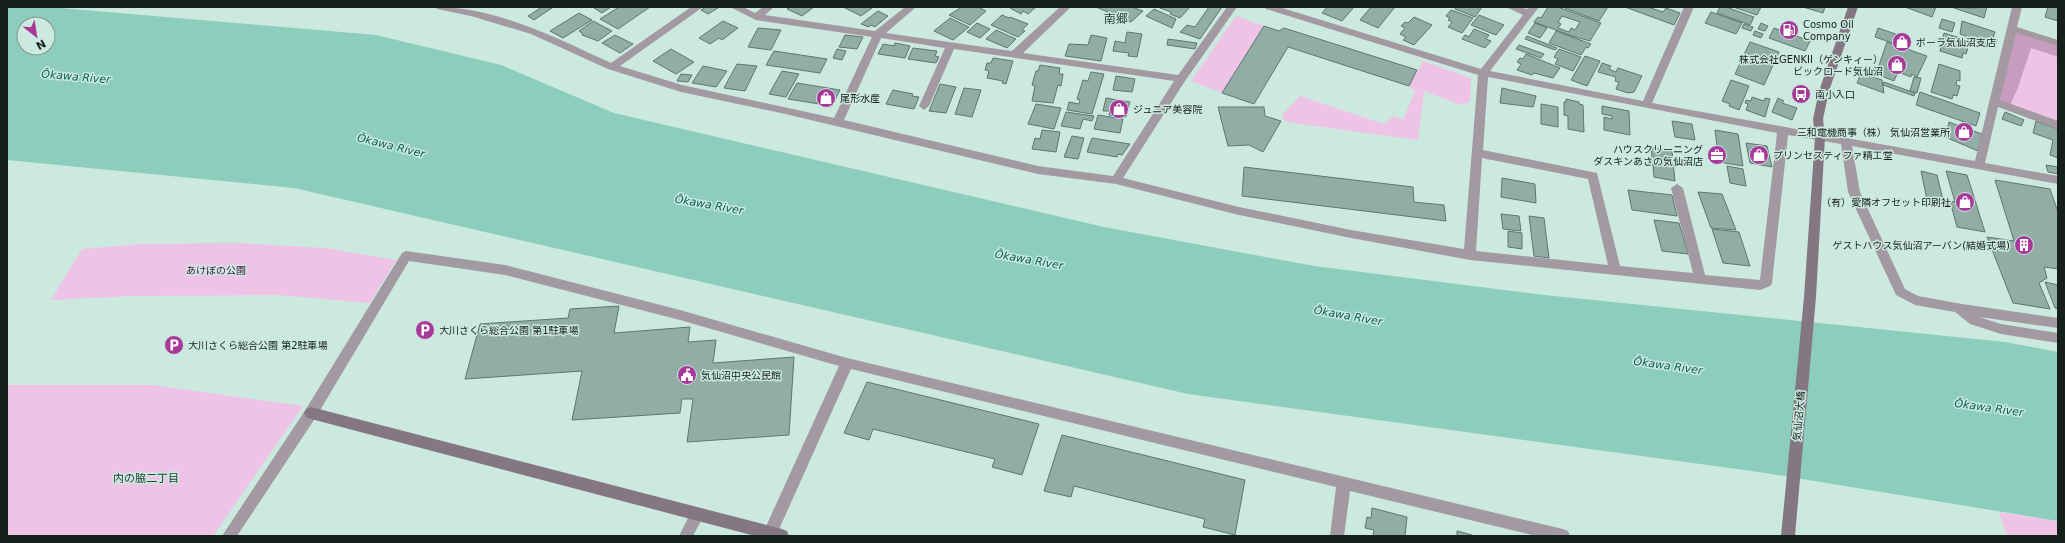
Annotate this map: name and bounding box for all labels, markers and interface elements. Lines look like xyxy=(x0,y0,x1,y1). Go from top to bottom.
district label: 南郷 xyxy=(1104,12,1128,26)
north arrow xyxy=(16,16,56,56)
fuel station icon: Cosmo Oil Company xyxy=(1778,19,1800,41)
place label: Cosmo Oil Company xyxy=(1803,19,1854,42)
shop icon: ポーラ気仙沼支店 xyxy=(1891,31,1913,53)
text: N xyxy=(34,36,48,52)
place label: ポーラ気仙沼支店 xyxy=(1916,37,1996,48)
place label: 株式会社GENKII（ゲンキィー） ビックロード気仙沼 xyxy=(1739,54,1883,77)
shop icon: 株式会社GENKII（ゲンキィー） ビックロード気仙沼 xyxy=(1886,54,1908,76)
water label: Ōkawa River xyxy=(41,67,113,87)
bus stop icon: 南小入口 xyxy=(1790,83,1812,105)
shop icon: 尾形水産 xyxy=(815,87,837,109)
place label: 南小入口 xyxy=(1815,89,1855,100)
place label: 尾形水産 xyxy=(840,93,880,104)
shop icon: ジュニア美容院 xyxy=(1108,98,1130,120)
place label: ジュニア美容院 xyxy=(1133,104,1202,115)
shop icon: 三和電機商事（株） 気仙沼営業所 xyxy=(1953,121,1975,143)
place label: 三和電機商事（株） 気仙沼営業所 xyxy=(1797,127,1950,138)
water label: Ōkawa River xyxy=(356,131,428,161)
place label: ハウスクリーニング ダスキンあさの気仙沼店 xyxy=(1593,144,1703,167)
office icon: ハウスクリーニング ダスキンあさの気仙沼店 xyxy=(1706,144,1728,166)
shop icon: プリンセスティファ精工堂 xyxy=(1748,144,1770,166)
place label: プリンセスティファ精工堂 xyxy=(1773,150,1892,161)
shop icon: （有）愛隣オフセット印刷社 xyxy=(1954,191,1976,213)
water label: Ōkawa River xyxy=(674,193,746,218)
place label: （有）愛隣オフセット印刷社 xyxy=(1821,197,1951,208)
building icon: ゲストハウス気仙沼アーバン(結婚式場) xyxy=(2013,234,2035,256)
place label: ゲストハウス気仙沼アーバン(結婚式場) xyxy=(1832,240,2010,251)
water label: Ōkawa River xyxy=(994,248,1066,273)
park label: あけぼの公園 xyxy=(186,265,246,276)
water label: Ōkawa River xyxy=(1313,304,1385,329)
parking icon: 大川さくら総合公園 第1駐車場 xyxy=(414,319,436,341)
place label: 大川さくら総合公園 第1駐車場 xyxy=(439,325,579,336)
parking icon: 大川さくら総合公園 第2駐車場 xyxy=(163,334,185,356)
place label: 大川さくら総合公園 第2駐車場 xyxy=(188,340,328,351)
water label: Ōkawa River xyxy=(1633,355,1705,377)
public building icon: 気仙沼中央公民館 xyxy=(676,364,698,386)
place label: 気仙沼中央公民館 xyxy=(701,370,781,381)
street label: 気仙沼大橋 xyxy=(1791,391,1807,441)
water label: Ōkawa River xyxy=(1954,397,2026,419)
district label: 内の脇二丁目 xyxy=(113,472,179,485)

